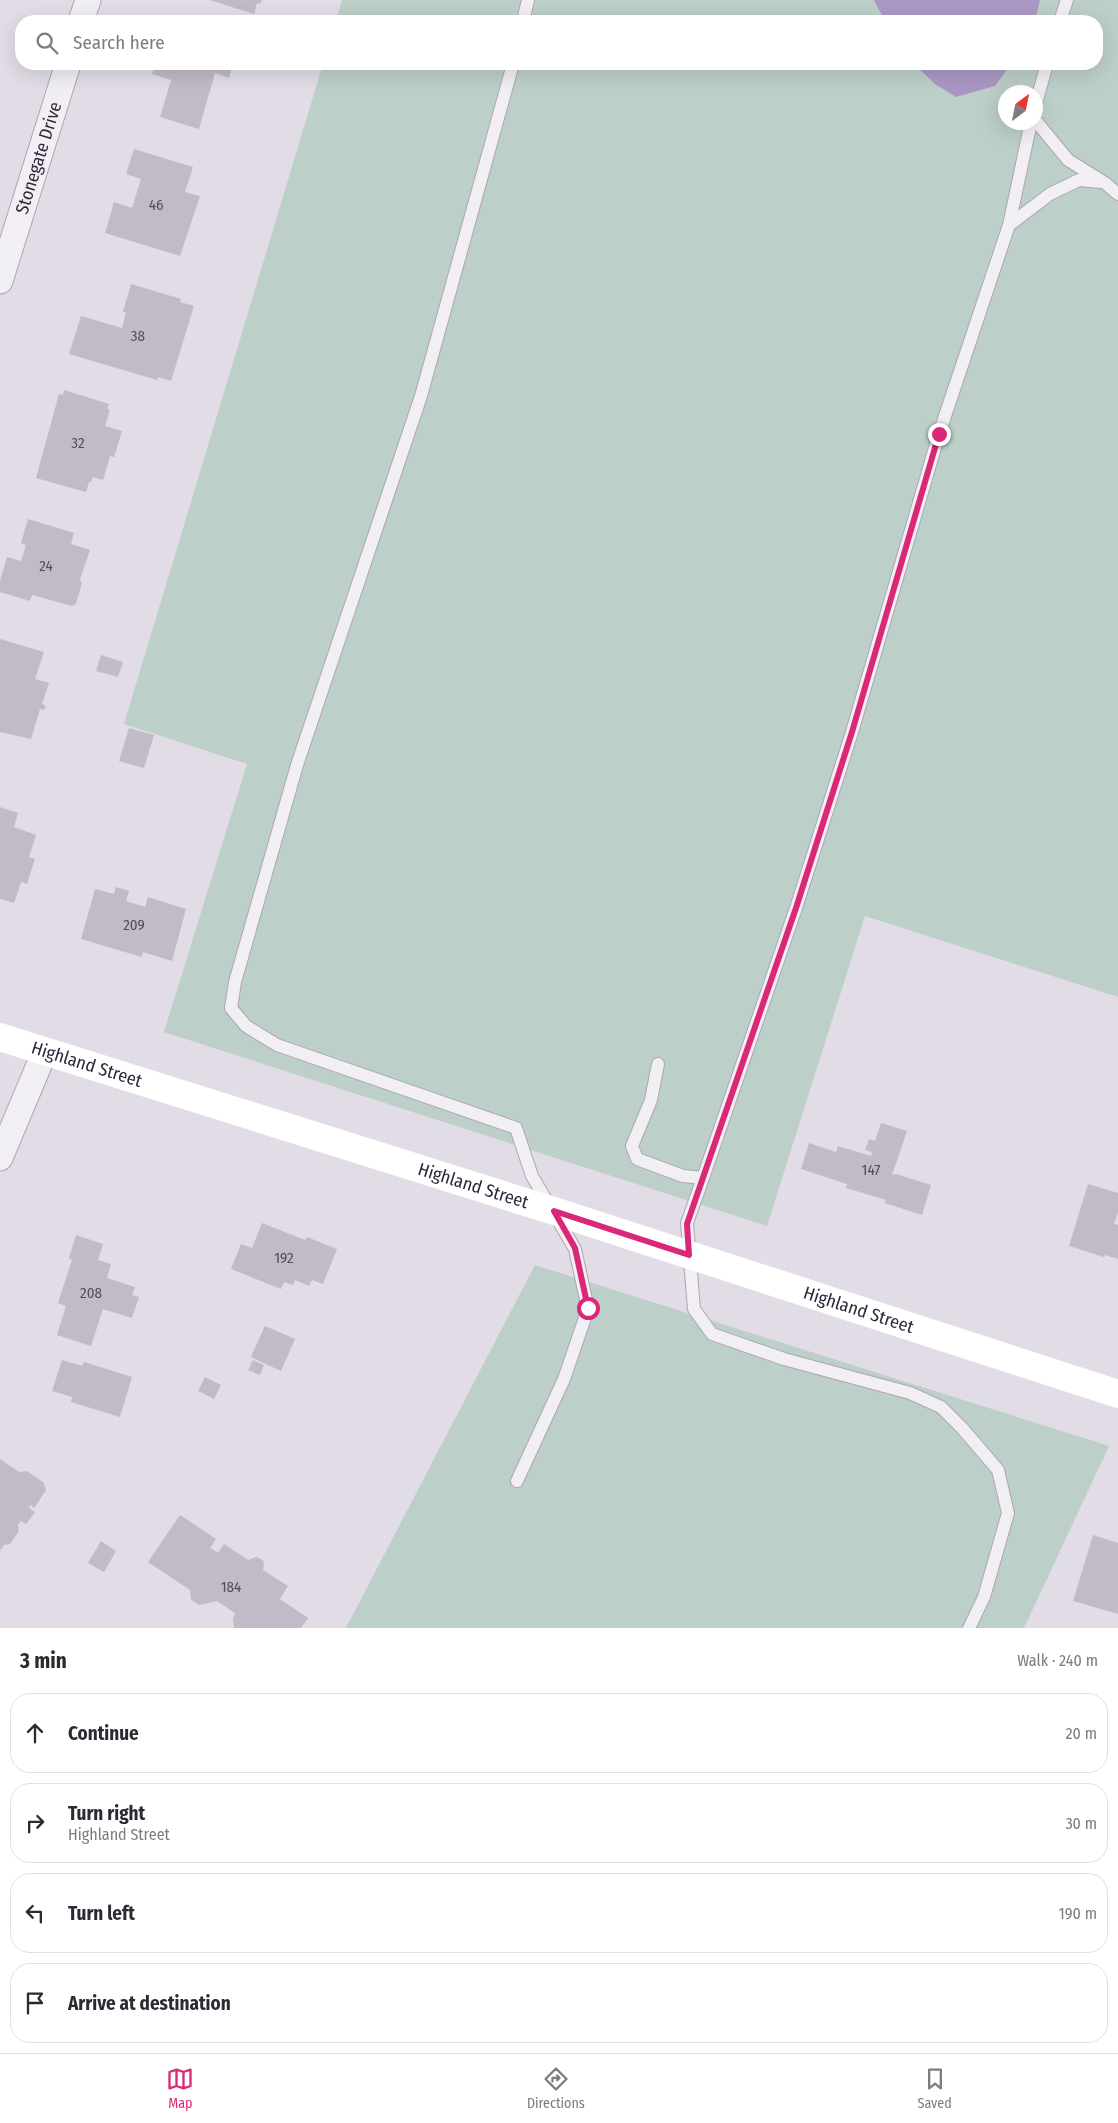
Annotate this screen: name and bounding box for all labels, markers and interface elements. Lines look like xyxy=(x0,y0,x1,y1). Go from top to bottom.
search box xyxy=(15,15,1103,70)
icon: search xyxy=(33,29,61,57)
text: Search here xyxy=(73,31,165,54)
north arrow xyxy=(998,85,1043,130)
street label: Stonegate Drive xyxy=(11,99,66,217)
house number: 46 xyxy=(149,196,163,214)
house number: 38 xyxy=(131,327,145,345)
route end xyxy=(928,423,951,446)
house number: 32 xyxy=(71,434,85,452)
house number: 24 xyxy=(39,557,53,575)
house number: 209 xyxy=(123,916,145,934)
street label: Highland Street xyxy=(29,1037,145,1092)
street label: Highland Street xyxy=(415,1158,531,1213)
house number: 147 xyxy=(862,1161,880,1179)
house number: 192 xyxy=(274,1249,294,1267)
street label: Highland Street xyxy=(801,1282,917,1338)
house number: 208 xyxy=(80,1284,102,1302)
route start xyxy=(577,1297,600,1320)
house number: 184 xyxy=(221,1578,241,1596)
text: 3 min xyxy=(20,1648,67,1674)
text: Walk · 240 m xyxy=(1017,1651,1098,1670)
icon: ahead xyxy=(21,1719,49,1747)
text: Continue xyxy=(68,1722,139,1745)
text: 20 m xyxy=(1066,1724,1097,1743)
text: Turn right xyxy=(68,1802,145,1825)
icon: right xyxy=(21,1809,49,1837)
text: 30 m xyxy=(1065,1814,1097,1833)
text: Highland Street xyxy=(68,1825,170,1844)
icon: left xyxy=(21,1899,49,1927)
text: Turn left xyxy=(68,1902,135,1925)
text: 190 m xyxy=(1059,1904,1097,1923)
icon: arrive xyxy=(21,1989,49,2017)
text: Arrive at destination xyxy=(68,1992,231,2015)
tab: Map xyxy=(166,2065,194,2112)
tab: Directions xyxy=(527,2065,585,2112)
tab: Saved xyxy=(917,2065,952,2112)

